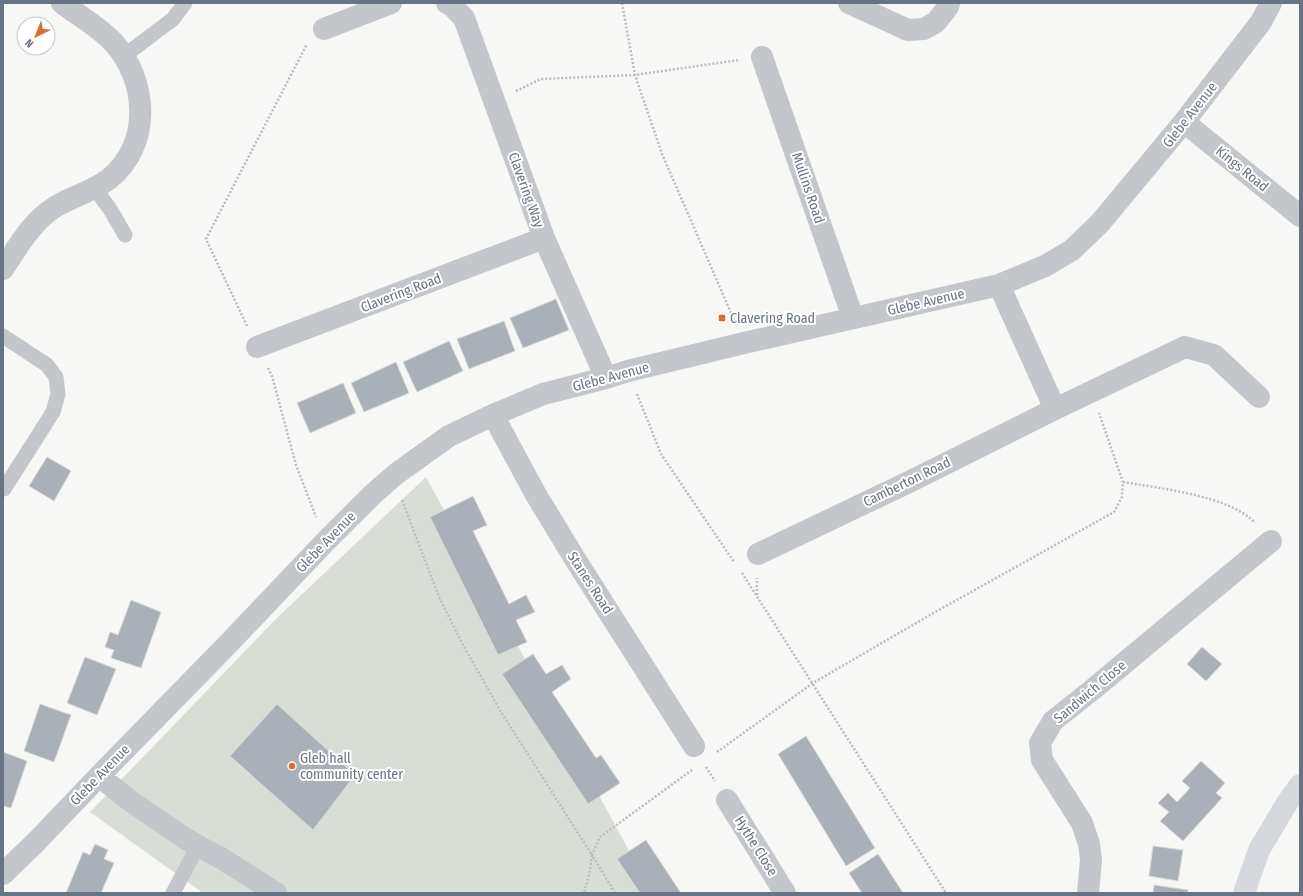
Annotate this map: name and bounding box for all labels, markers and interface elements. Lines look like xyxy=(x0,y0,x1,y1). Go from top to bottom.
north arrow xyxy=(16,16,56,56)
text: N xyxy=(23,36,36,50)
street label: Glebe Avenue xyxy=(1159,79,1221,151)
street label: Kings Road xyxy=(1212,143,1272,195)
street label: Clavering Way xyxy=(505,150,548,231)
street label: Mullins Road xyxy=(788,150,828,226)
street label: Clavering Road xyxy=(358,270,444,316)
street label: Glebe Avenue xyxy=(886,285,966,319)
place label: Clavering Road xyxy=(730,310,815,327)
marker: Clavering Road xyxy=(717,313,727,323)
street label: Glebe Avenue xyxy=(571,359,651,395)
street label: Camberton Road xyxy=(860,453,954,511)
street label: Glebe Avenue xyxy=(293,508,359,576)
street label: Stanes Road xyxy=(564,549,616,617)
street label: Sandwich Close xyxy=(1050,657,1130,727)
street label: Glebe Avenue xyxy=(67,741,133,809)
place label: Gleb hall community center xyxy=(300,750,403,783)
marker: Gleb hall community center xyxy=(287,761,297,771)
street label: Hythe Close xyxy=(731,813,781,879)

